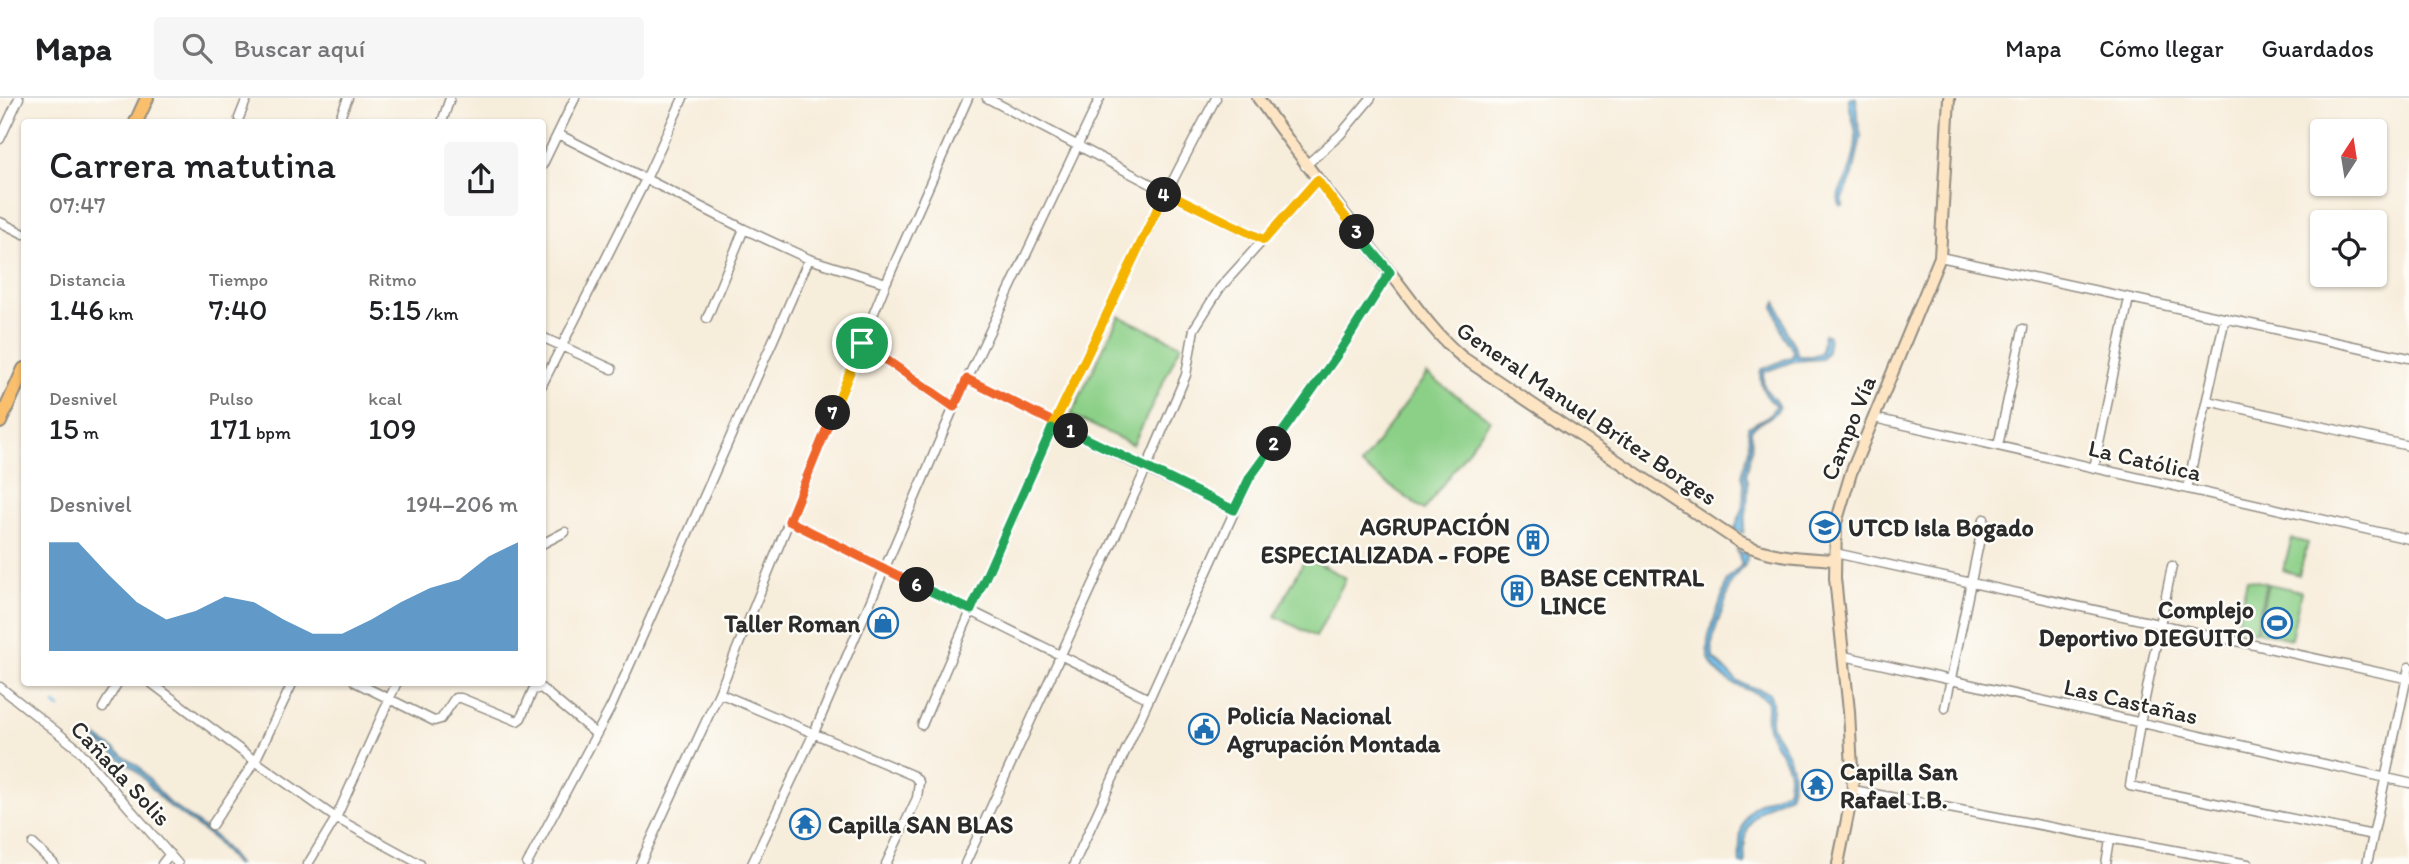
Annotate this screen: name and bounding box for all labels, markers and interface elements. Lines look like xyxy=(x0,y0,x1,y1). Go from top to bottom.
search box xyxy=(154,17,644,80)
text: Mapa xyxy=(35,29,112,68)
icon: search xyxy=(178,29,216,67)
text: Buscar aquí xyxy=(234,32,365,64)
text: Mapa xyxy=(2005,34,2061,63)
text: Cómo llegar xyxy=(2099,34,2224,63)
text: Guardados xyxy=(2262,34,2374,63)
north arrow xyxy=(2310,119,2387,196)
map controls xyxy=(2310,119,2387,287)
text: Carrera matutina xyxy=(49,142,336,188)
button: share xyxy=(444,142,518,216)
pin: 4 xyxy=(1146,178,1182,212)
text: 4 xyxy=(1158,183,1169,206)
text: 07:47 xyxy=(49,191,105,219)
button: locate xyxy=(2310,210,2387,287)
pin: 3 xyxy=(1340,214,1374,250)
text: 3 xyxy=(1351,220,1362,243)
text: Distancia xyxy=(49,268,126,291)
text: Tiempo xyxy=(209,268,268,291)
text: Ritmo xyxy=(368,268,417,291)
text: 1.46 xyxy=(49,291,104,328)
text: 7:40 xyxy=(209,291,267,328)
text: 5:15 xyxy=(368,291,421,328)
text: km xyxy=(104,302,134,325)
text: /km xyxy=(421,302,459,325)
pin xyxy=(832,313,892,373)
street label: General Manuel Brítez Borges xyxy=(1451,315,1723,511)
icon: arrive xyxy=(843,324,881,362)
street label: Campo Vía xyxy=(1814,371,1882,485)
text: Desnivel xyxy=(49,387,117,410)
text: Pulso xyxy=(209,387,254,410)
text: kcal xyxy=(368,387,402,410)
pin: 7 xyxy=(816,396,850,430)
text: 7 xyxy=(828,401,837,424)
text: 15 xyxy=(49,410,79,447)
text: 171 xyxy=(209,410,251,447)
text: 109 xyxy=(368,410,416,447)
pin: 1 xyxy=(1054,414,1088,448)
text: 1 xyxy=(1066,419,1075,442)
text: m xyxy=(79,421,99,444)
text: bpm xyxy=(251,421,291,444)
pin: 2 xyxy=(1256,426,1292,462)
text: 2 xyxy=(1269,432,1279,455)
street label: La Católica xyxy=(2086,433,2205,487)
text: Desnivel xyxy=(49,490,132,518)
text: 194–206 m xyxy=(406,490,518,518)
school or university icon: UTCD Isla Bogado xyxy=(1808,510,1842,544)
place label: AGRUPACIÓN ESPECIALIZADA - FOPE xyxy=(1261,512,1510,569)
place label: UTCD Isla Bogado xyxy=(1848,513,2034,543)
building icon: AGRUPACIÓN ESPECIALIZADA - FOPE xyxy=(1516,523,1550,557)
place label: BASE CENTRAL LINCE xyxy=(1540,563,1705,620)
pin: 6 xyxy=(900,568,934,602)
text: 6 xyxy=(911,573,922,596)
building icon: BASE CENTRAL LINCE xyxy=(1500,574,1534,608)
place label: Complejo Deportivo DIEGUITO xyxy=(2039,595,2254,653)
shop icon: Taller Roman xyxy=(866,606,900,640)
sports icon: Complejo Deportivo DIEGUITO xyxy=(2260,606,2294,640)
place label: Taller Roman xyxy=(723,609,860,638)
street label: Las Castañas xyxy=(2061,671,2201,731)
place label: Policía Nacional Agrupación Montada xyxy=(1226,701,1441,759)
public building icon: Policía Nacional Agrupación Montada xyxy=(1187,712,1221,746)
street label: Cañada Solis xyxy=(65,714,177,832)
place label: Capilla San Rafael I.B. xyxy=(1840,757,1958,814)
temple icon: Capilla San Rafael I.B. xyxy=(1800,768,1834,802)
temple icon: Capilla SAN BLAS xyxy=(788,807,822,841)
place label: Capilla SAN BLAS xyxy=(828,810,1013,840)

